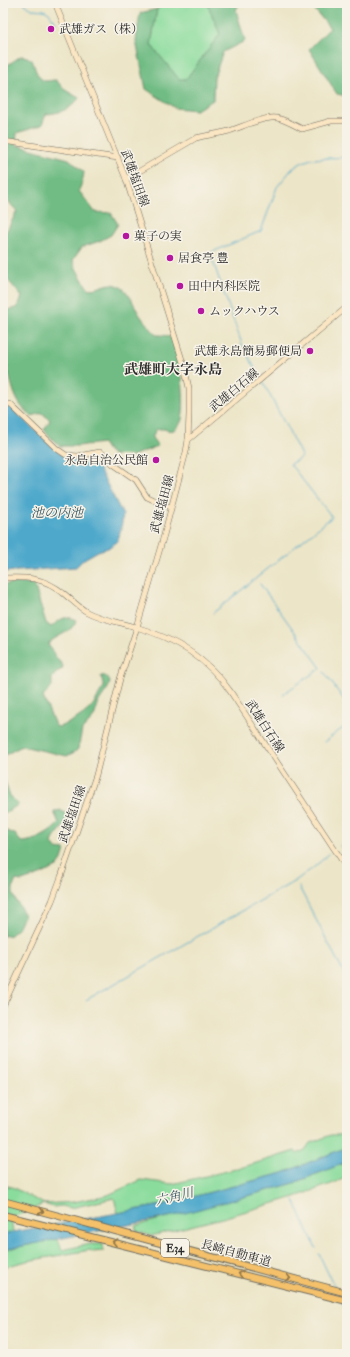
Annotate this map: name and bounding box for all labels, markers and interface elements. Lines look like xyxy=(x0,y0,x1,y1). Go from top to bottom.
place label: 武雄ガス（株） xyxy=(59,22,143,37)
marker: 武雄ガス（株） xyxy=(46,24,56,34)
street label: 武雄塩田線 xyxy=(117,147,152,209)
place label: 菓子の実 xyxy=(134,229,182,244)
marker: 菓子の実 xyxy=(121,231,131,241)
place label: 居食亭 豊 xyxy=(178,251,229,266)
marker: 居食亭 豊 xyxy=(165,253,175,263)
place label: 田中内科医院 xyxy=(188,279,260,294)
marker: 田中内科医院 xyxy=(175,281,185,291)
place label: ムックハウス xyxy=(209,304,280,319)
marker: ムックハウス xyxy=(196,306,206,316)
place label: 武雄永島簡易郵便局 xyxy=(194,344,302,359)
marker: 武雄永島簡易郵便局 xyxy=(305,346,315,356)
district label: 武雄町大字永島 xyxy=(124,361,222,378)
street label: 武雄白石線 xyxy=(207,365,262,415)
place label: 永島自治公民館 xyxy=(64,453,148,468)
marker: 永島自治公民館 xyxy=(151,455,161,465)
street label: 武雄塩田線 xyxy=(147,473,177,535)
water label: 池の内池 xyxy=(31,505,85,521)
street label: 武雄白石線 xyxy=(242,697,287,756)
street label: 武雄塩田線 xyxy=(56,783,89,845)
water label: 六角川 xyxy=(153,1184,197,1209)
one-way arrow xyxy=(37,1206,44,1215)
street label: 長崎自動車道 xyxy=(199,1237,273,1270)
one-way arrow xyxy=(112,1239,118,1247)
road number: E34 xyxy=(161,1239,189,1257)
one-way arrow xyxy=(238,1270,245,1279)
one-way arrow xyxy=(284,1273,291,1282)

